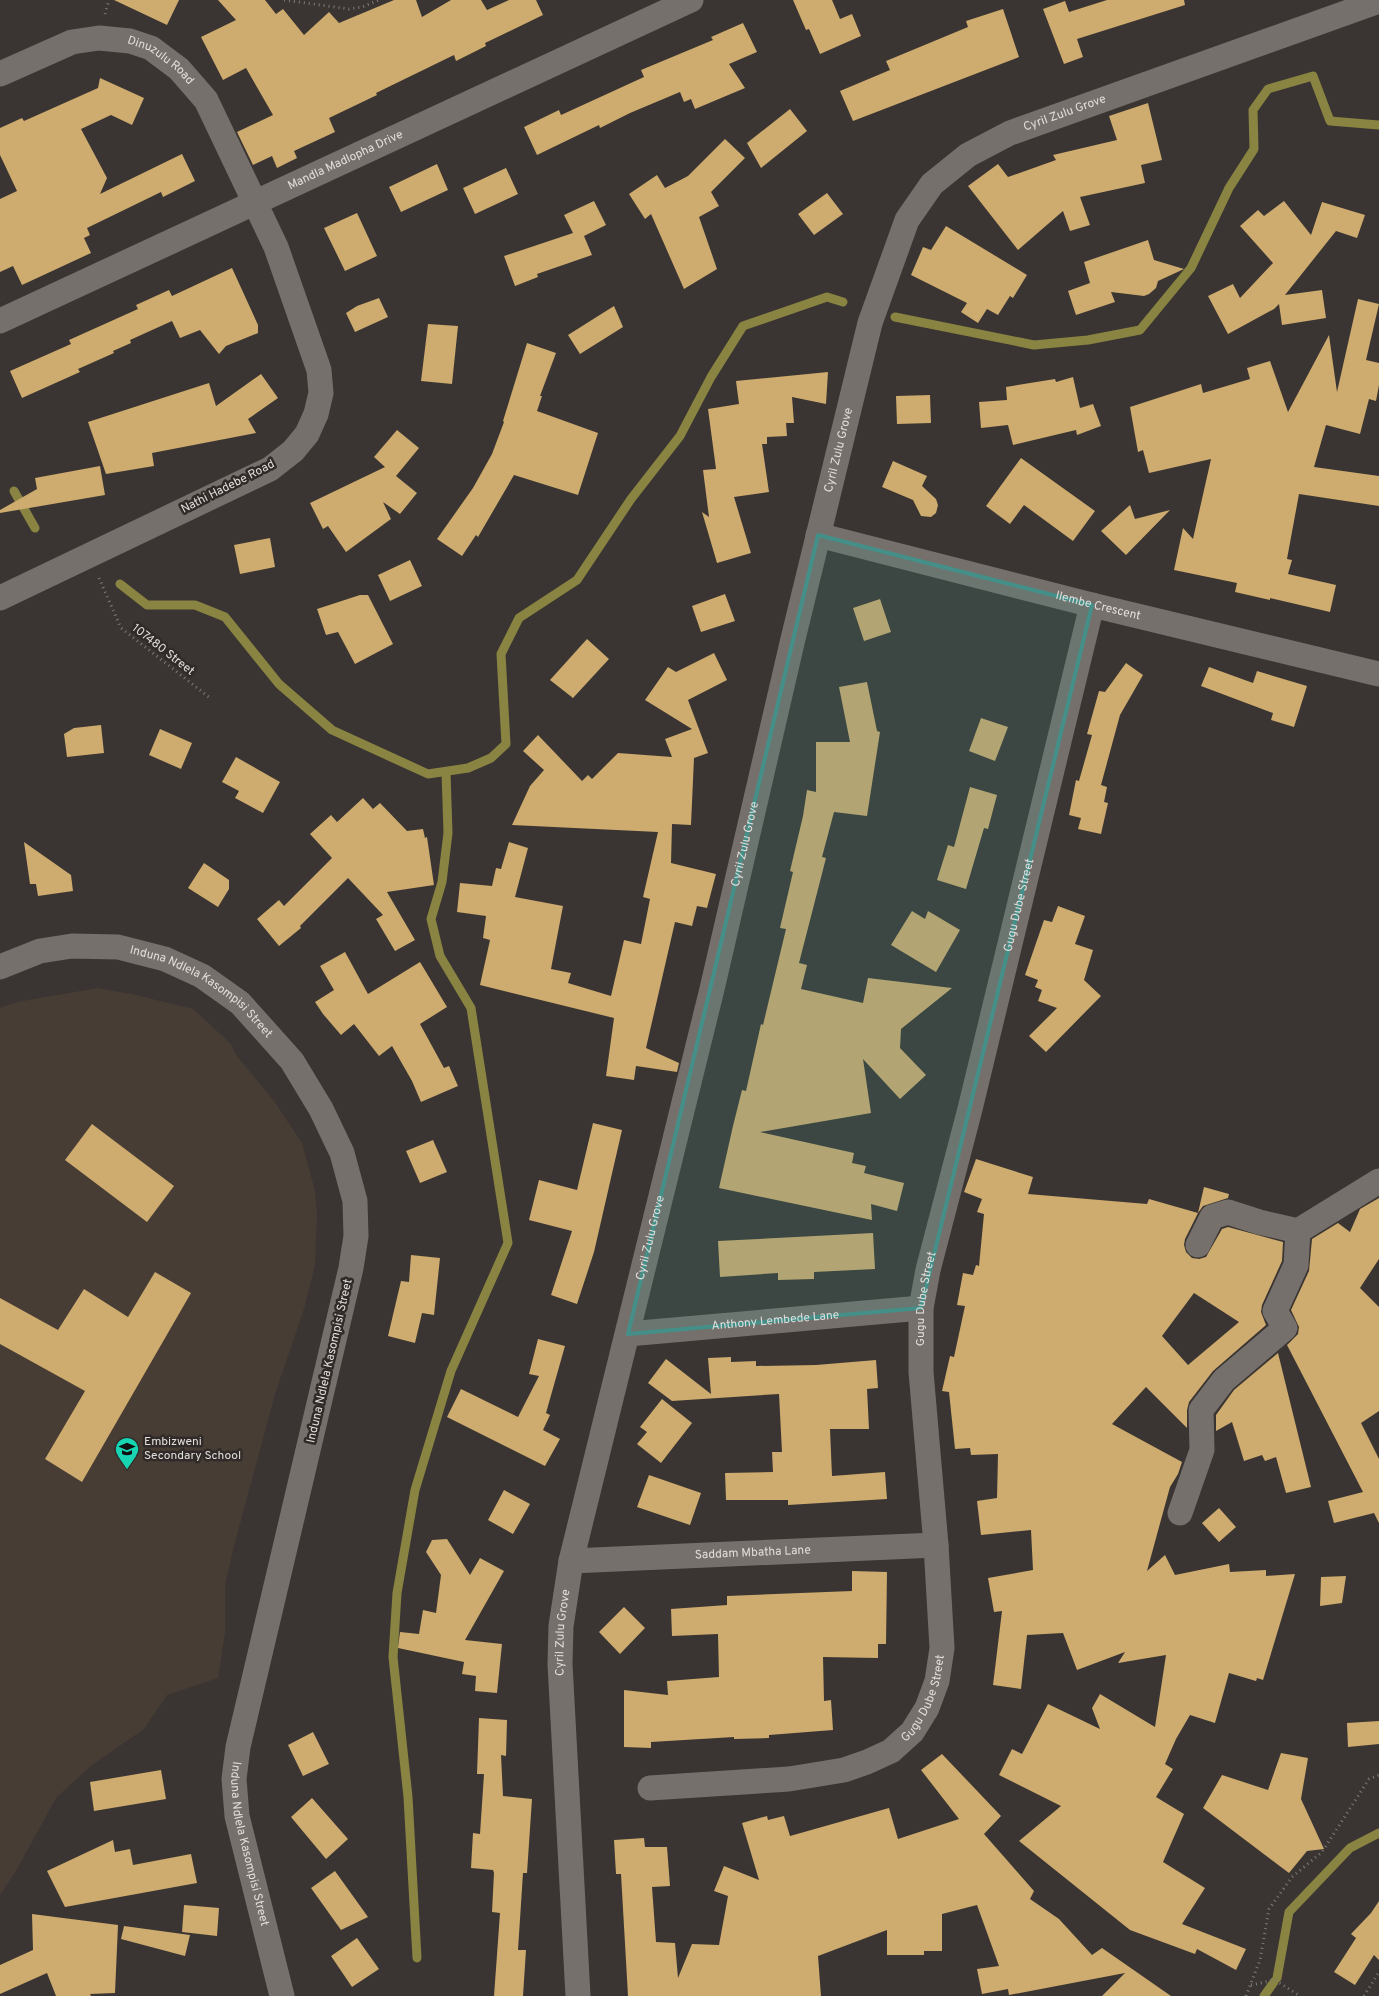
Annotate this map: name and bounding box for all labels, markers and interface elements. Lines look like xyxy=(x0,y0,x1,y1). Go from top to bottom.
street label: Dinuzulu Road xyxy=(125,33,197,88)
street label: Cyril Zulu Grove xyxy=(1021,91,1108,136)
street label: Mandla Madlopha Drive xyxy=(285,127,406,194)
street label: Cyril Zulu Grove xyxy=(821,406,857,494)
street label: Nathi Hadebe Road xyxy=(179,457,277,517)
street label: Ilembe Crescent xyxy=(1054,588,1142,624)
street label: 107480 Street xyxy=(128,621,198,679)
street label: Cyril Zulu Grove xyxy=(728,800,763,888)
street label: Gugu Dube Street xyxy=(1000,857,1038,954)
street label: Induna Ndlela Kasompisi Street xyxy=(128,942,276,1042)
street label: Cyril Zulu Grove xyxy=(632,1194,669,1282)
street label: Gugu Dube Street xyxy=(913,1250,940,1346)
street label: Induna Ndlela Kasompisi Street xyxy=(303,1277,357,1445)
street label: Anthony Lembede Lane xyxy=(711,1307,840,1335)
place label: Embizweni Secondary School xyxy=(144,1434,241,1464)
school or university icon: Embizweni Secondary School xyxy=(114,1436,140,1470)
street label: Saddam Mbatha Lane xyxy=(694,1542,811,1564)
street label: Cyril Zulu Grove xyxy=(552,1588,575,1676)
street label: Gugu Dube Street xyxy=(898,1653,949,1746)
street label: Induna Ndlela Kasompisi Street xyxy=(226,1761,272,1928)

